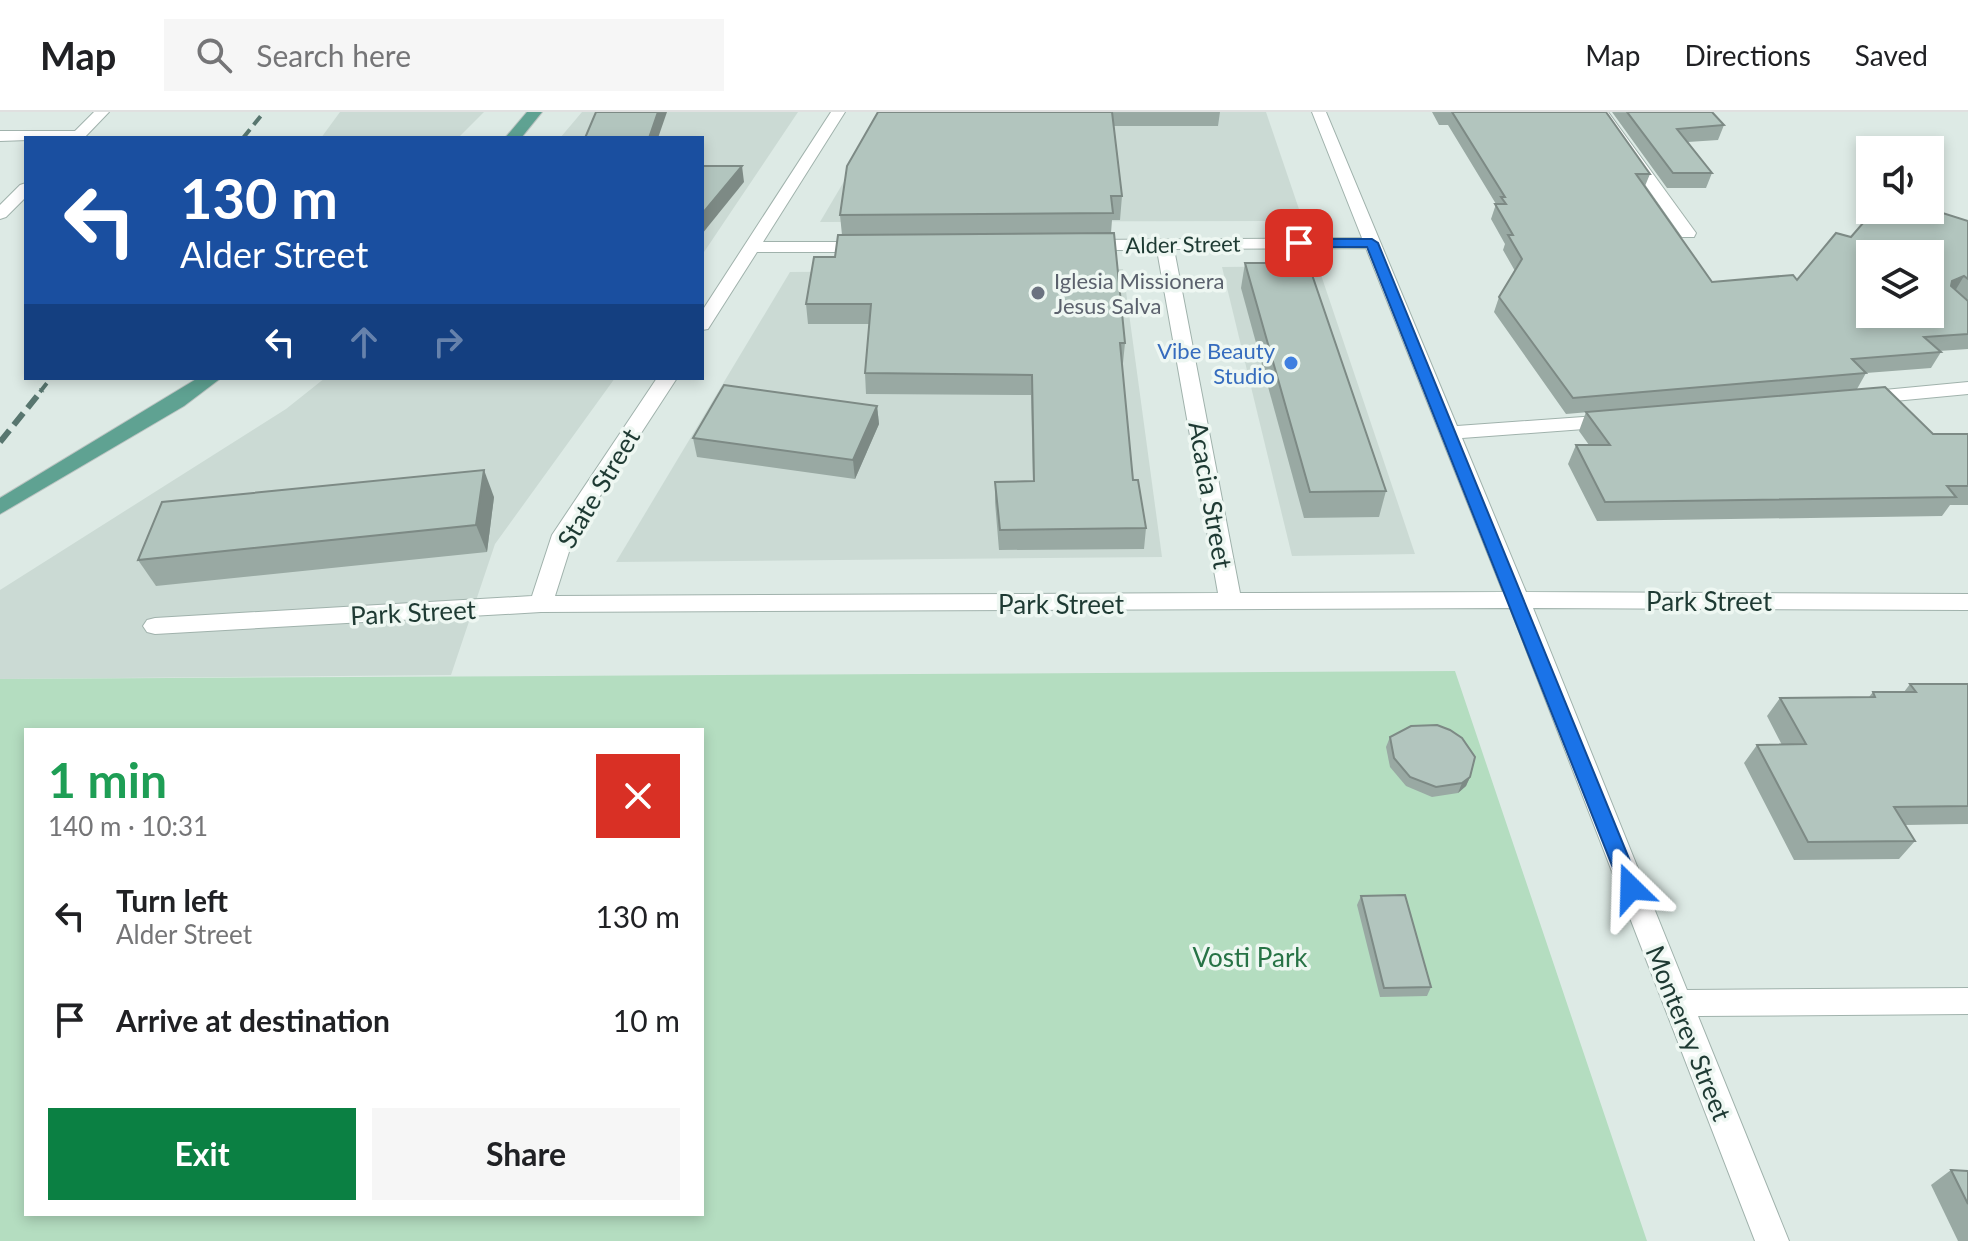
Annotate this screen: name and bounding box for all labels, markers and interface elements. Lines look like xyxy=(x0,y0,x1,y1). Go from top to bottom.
search box xyxy=(164,19,724,91)
text: Map xyxy=(40,32,116,78)
icon: search xyxy=(192,33,236,77)
text: Search here xyxy=(256,37,411,73)
text: Map xyxy=(1585,38,1640,72)
text: Directions xyxy=(1684,38,1811,72)
text: Saved xyxy=(1855,38,1928,72)
map controls xyxy=(1856,136,1944,328)
button: sound xyxy=(1856,136,1944,224)
text: 130 m xyxy=(180,164,338,231)
icon: left xyxy=(48,168,152,272)
pin xyxy=(1265,209,1333,277)
icon: arrive xyxy=(1277,221,1321,265)
street label: Alder Street xyxy=(1125,229,1241,259)
text: Alder Street xyxy=(180,232,368,276)
button: layers xyxy=(1856,240,1944,328)
place label: Iglesia Missionera Jesus Salva xyxy=(1054,267,1224,319)
marker: Iglesia Missionera Jesus Salva xyxy=(1029,284,1047,302)
icon: left xyxy=(258,320,302,364)
icon: ahead xyxy=(342,320,386,364)
icon: right xyxy=(426,320,470,364)
place label: Vibe Beauty Studio xyxy=(1157,337,1276,389)
marker: Vibe Beauty Studio xyxy=(1282,354,1300,372)
street label: Acacia Street xyxy=(1182,419,1240,572)
street label: State Street xyxy=(550,422,646,554)
street label: Park Street xyxy=(1646,585,1773,617)
street label: Park Street xyxy=(998,588,1125,620)
street label: Park Street xyxy=(349,593,477,631)
text: 1 min xyxy=(48,751,167,808)
button: close xyxy=(596,754,680,838)
text: 140 m · 10:31 xyxy=(48,810,208,842)
position arrow xyxy=(1589,846,1673,930)
text: Turn left xyxy=(116,882,228,918)
icon: left xyxy=(48,894,92,938)
text: 130 m xyxy=(595,898,680,934)
text: Alder Street xyxy=(116,918,252,950)
park label: Vosti Park xyxy=(1192,941,1308,973)
street label: Monterey Street xyxy=(1639,941,1739,1126)
icon: arrive xyxy=(48,998,92,1042)
text: Arrive at destination xyxy=(116,1002,390,1038)
text: 10 m xyxy=(613,1002,680,1038)
button: Exit xyxy=(48,1108,356,1200)
button: Share xyxy=(372,1108,680,1200)

